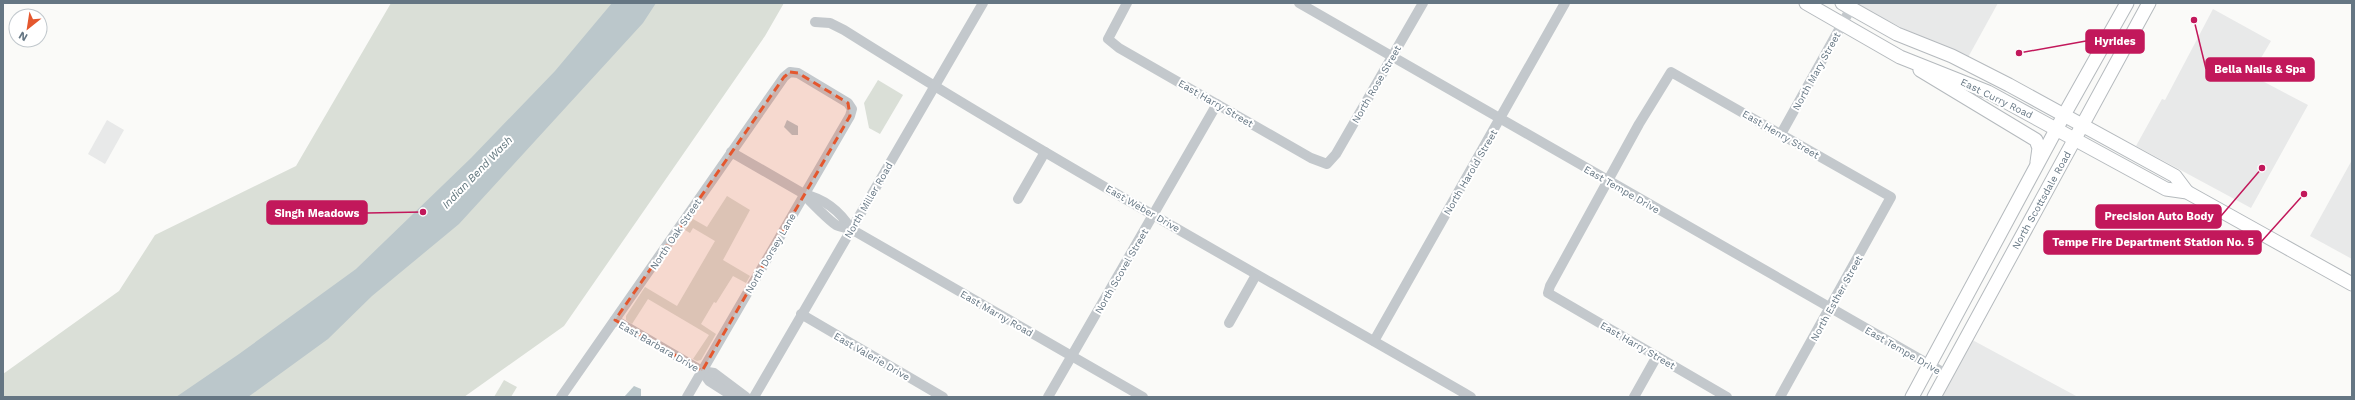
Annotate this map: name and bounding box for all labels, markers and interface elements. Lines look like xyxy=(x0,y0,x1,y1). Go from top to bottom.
north arrow xyxy=(8,8,48,48)
text: N xyxy=(16,29,30,44)
street label: North Mary Street xyxy=(1790,30,1843,112)
callout: Hyrides xyxy=(2086,30,2144,53)
text: Hyrides xyxy=(2094,35,2136,48)
street label: North Rose Street xyxy=(1350,43,1404,125)
callout: Bella Nails & Spa xyxy=(2206,58,2314,81)
text: Bella Nails & Spa xyxy=(2214,63,2306,76)
street label: East Curry Road xyxy=(1959,76,2035,121)
street label: East Harry Street xyxy=(1176,78,1256,130)
street label: East Henry Street xyxy=(1740,108,1822,161)
street label: North Harold Street xyxy=(1442,127,1500,217)
water label: Indian Bend Wash xyxy=(440,133,515,211)
street label: North Scottsdale Road xyxy=(2010,149,2073,251)
street label: North Miller Road xyxy=(842,160,895,240)
street label: East Tempe Drive xyxy=(1582,163,1662,216)
street label: East Weber Drive xyxy=(1104,183,1182,234)
street label: North Oak Street xyxy=(648,196,704,272)
callout: Singh Meadows xyxy=(267,201,367,224)
callout: Precision Auto Body xyxy=(2096,205,2221,228)
text: Singh Meadows xyxy=(275,207,360,220)
text: Precision Auto Body xyxy=(2104,210,2214,223)
street label: North Dorsey Lane xyxy=(743,211,798,295)
street label: North Scovel Street xyxy=(1093,226,1151,316)
callout: Tempe Fire Department Station No. 5 xyxy=(2044,231,2261,254)
text: Tempe Fire Department Station No. 5 xyxy=(2052,236,2254,249)
street label: North Esther Street xyxy=(1808,253,1865,343)
street label: East Marny Road xyxy=(959,288,1035,339)
street label: East Barbara Drive xyxy=(617,319,701,374)
street label: East Harry Street xyxy=(1598,320,1678,372)
street label: East Tempe Drive xyxy=(1863,324,1943,377)
street label: East Valerie Drive xyxy=(832,330,912,383)

